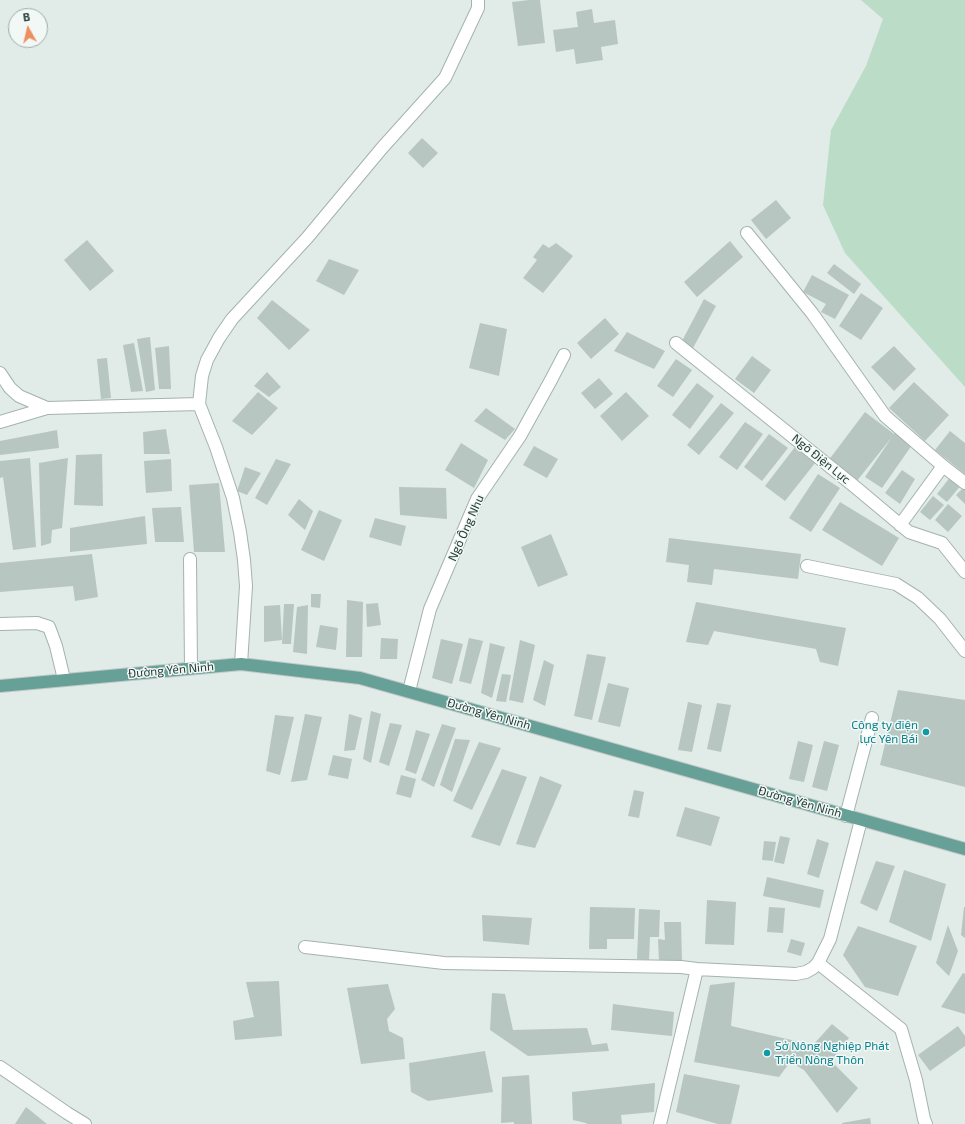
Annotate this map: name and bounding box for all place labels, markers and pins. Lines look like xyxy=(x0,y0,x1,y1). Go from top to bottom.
place label: Công ty điện lực Yên Bái xyxy=(851,718,918,746)
marker: Công ty điện lực Yên Bái xyxy=(921,727,931,737)
place label: Sở Nông Nghiệp Phát Triển Nông Thôn xyxy=(775,1039,889,1067)
marker: Sở Nông Nghiệp Phát Triển Nông Thôn xyxy=(762,1048,772,1058)

